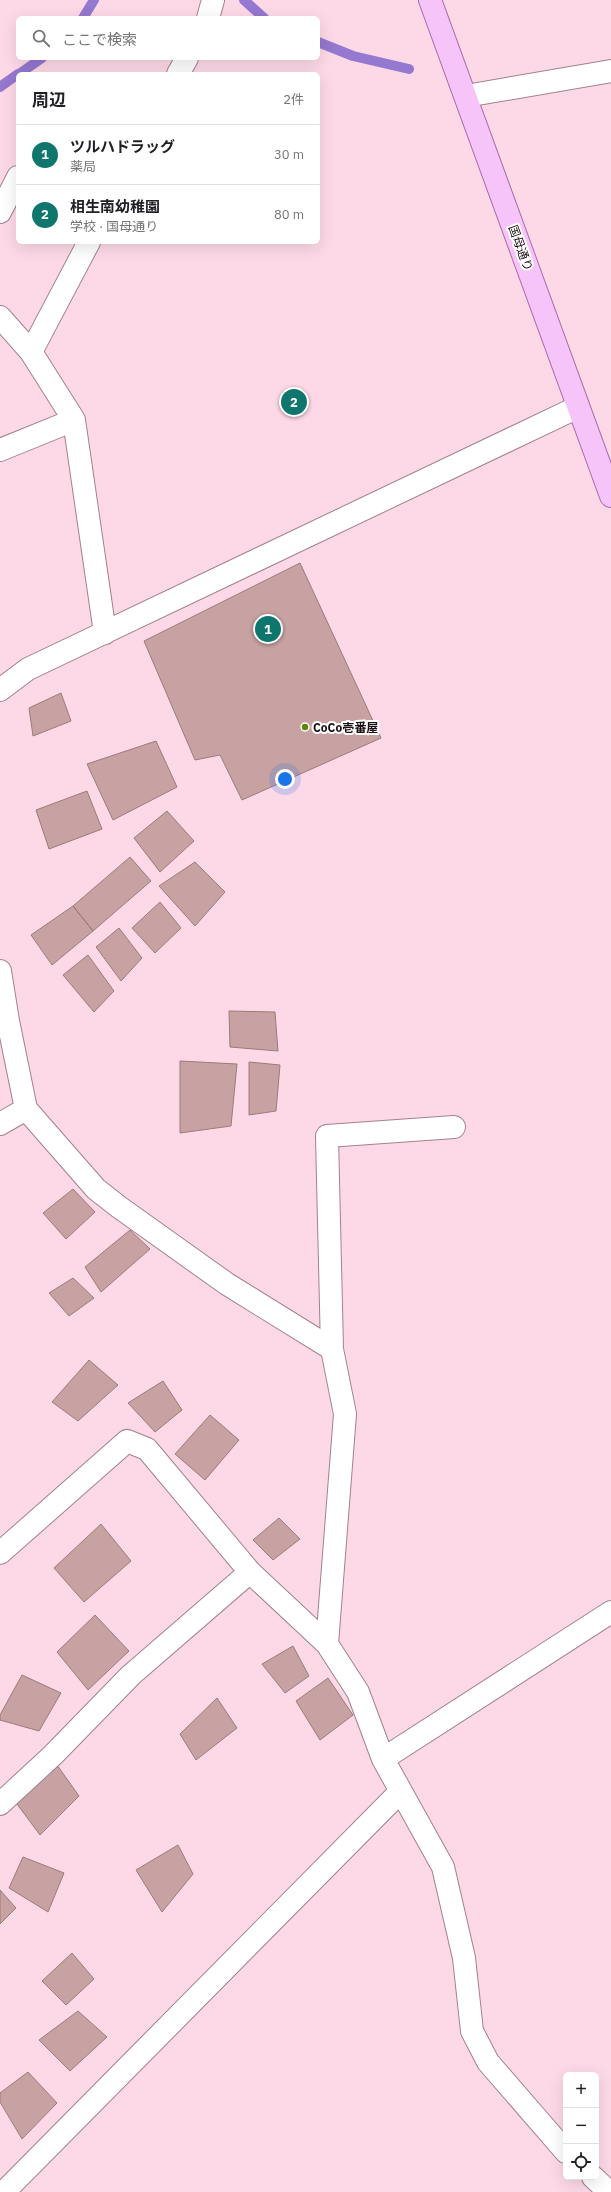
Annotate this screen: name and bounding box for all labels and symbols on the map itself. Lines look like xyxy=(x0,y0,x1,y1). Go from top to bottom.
street label: 国母通り xyxy=(506,223,536,273)
pin: 2 xyxy=(281,387,307,417)
pin: 1 xyxy=(255,614,281,644)
place label: CoCo壱番屋 xyxy=(313,720,378,735)
marker: CoCo壱番屋 xyxy=(300,722,310,732)
your location xyxy=(275,769,295,789)

